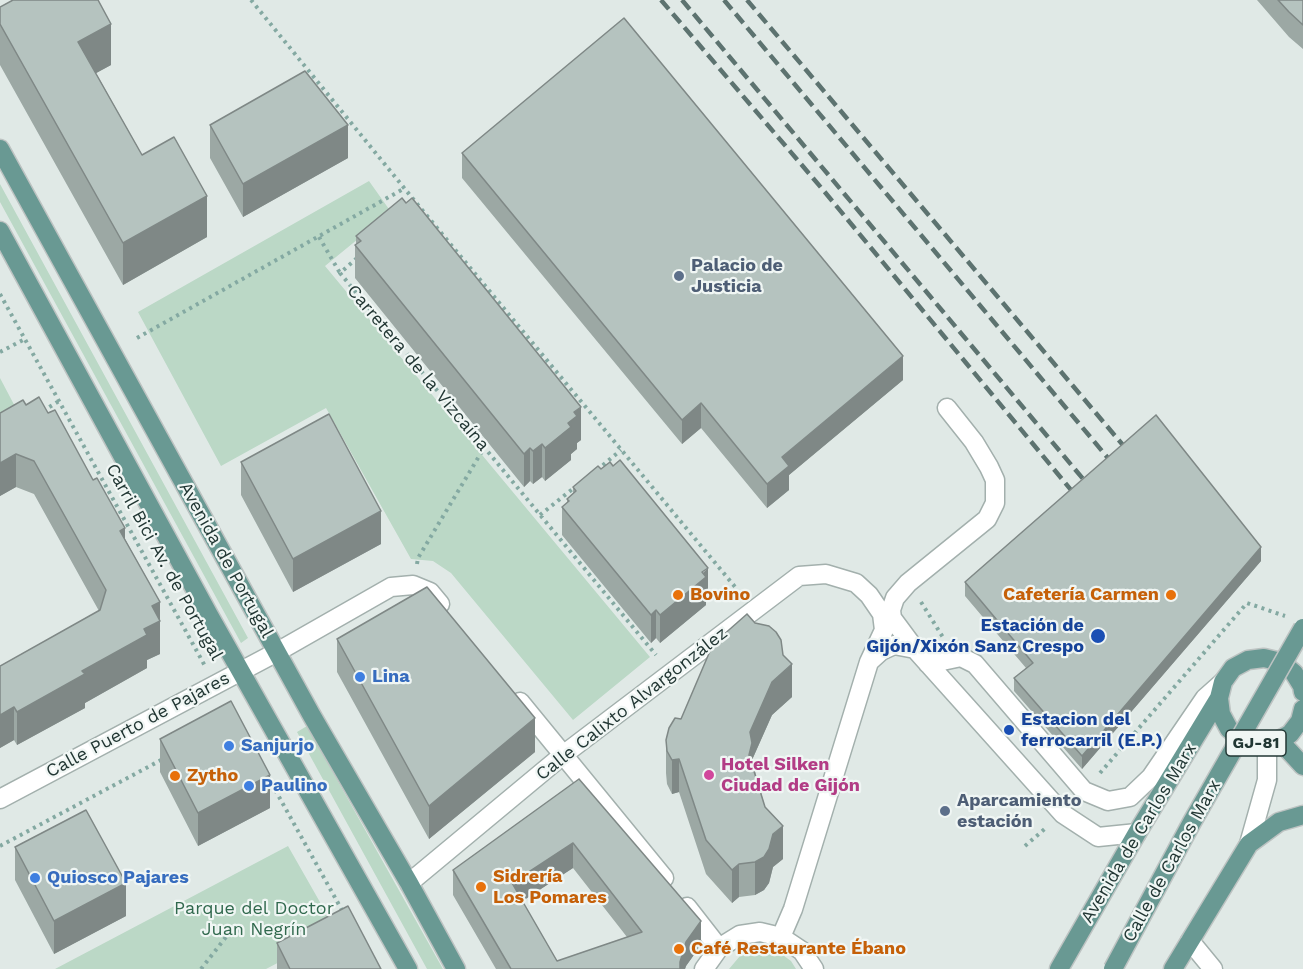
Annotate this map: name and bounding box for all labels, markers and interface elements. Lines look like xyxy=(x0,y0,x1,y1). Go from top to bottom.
place label: Palacio de Justicia xyxy=(691,255,783,298)
marker: Palacio de Justicia xyxy=(672,269,686,283)
street label: Carretera de la Vizcaína xyxy=(342,280,494,456)
street label: Carril Bici Av. de Portugal xyxy=(101,460,227,664)
street label: Avenida de Portugal xyxy=(174,478,278,642)
place label: Bovino xyxy=(690,584,750,606)
place label: Cafetería Carmen xyxy=(1003,584,1159,606)
marker: Bovino xyxy=(671,588,685,602)
marker: Cafetería Carmen xyxy=(1164,588,1178,602)
place label: Estación de Gijón/Xixón Sanz Crespo xyxy=(866,615,1084,658)
street label: Calle Calixto Alvargonzález xyxy=(532,623,732,785)
marker: Estación de Gijón/Xixón Sanz Crespo xyxy=(1089,627,1107,645)
place label: Lina xyxy=(372,666,410,688)
street label: Calle Puerto de Pajares xyxy=(43,667,233,783)
marker: Lina xyxy=(353,670,367,684)
place label: Estacion del ferrocarril (E.P.) xyxy=(1021,709,1163,752)
marker: Estacion del ferrocarril (E.P.) xyxy=(1002,723,1016,737)
road number: GJ-81 xyxy=(1226,730,1286,756)
place label: Sanjurjo xyxy=(241,735,314,757)
marker: Sanjurjo xyxy=(222,739,236,753)
street label: Avenida de Carlos Marx xyxy=(1077,739,1201,927)
place label: Hotel Silken Ciudad de Gijón xyxy=(721,754,860,796)
place label: Zytho xyxy=(187,765,238,787)
marker: Hotel Silken Ciudad de Gijón xyxy=(702,768,716,782)
marker: Zytho xyxy=(168,769,182,783)
place label: Paulino xyxy=(261,775,328,797)
street label: Calle de Carlos Marx xyxy=(1118,776,1226,946)
marker: Paulino xyxy=(242,779,256,793)
place label: Aparcamiento estación xyxy=(957,790,1081,832)
marker: Aparcamiento estación xyxy=(938,804,952,818)
place label: Sidrería Los Pomares xyxy=(493,866,607,908)
place label: Quiosco Pajares xyxy=(47,867,189,889)
marker: Quiosco Pajares xyxy=(28,871,42,885)
marker: Sidrería Los Pomares xyxy=(474,880,488,894)
park label: Parque del Doctor Juan Negrín xyxy=(174,898,334,940)
place label: Café Restaurante Ébano xyxy=(691,938,906,960)
marker: Café Restaurante Ébano xyxy=(672,942,686,956)

